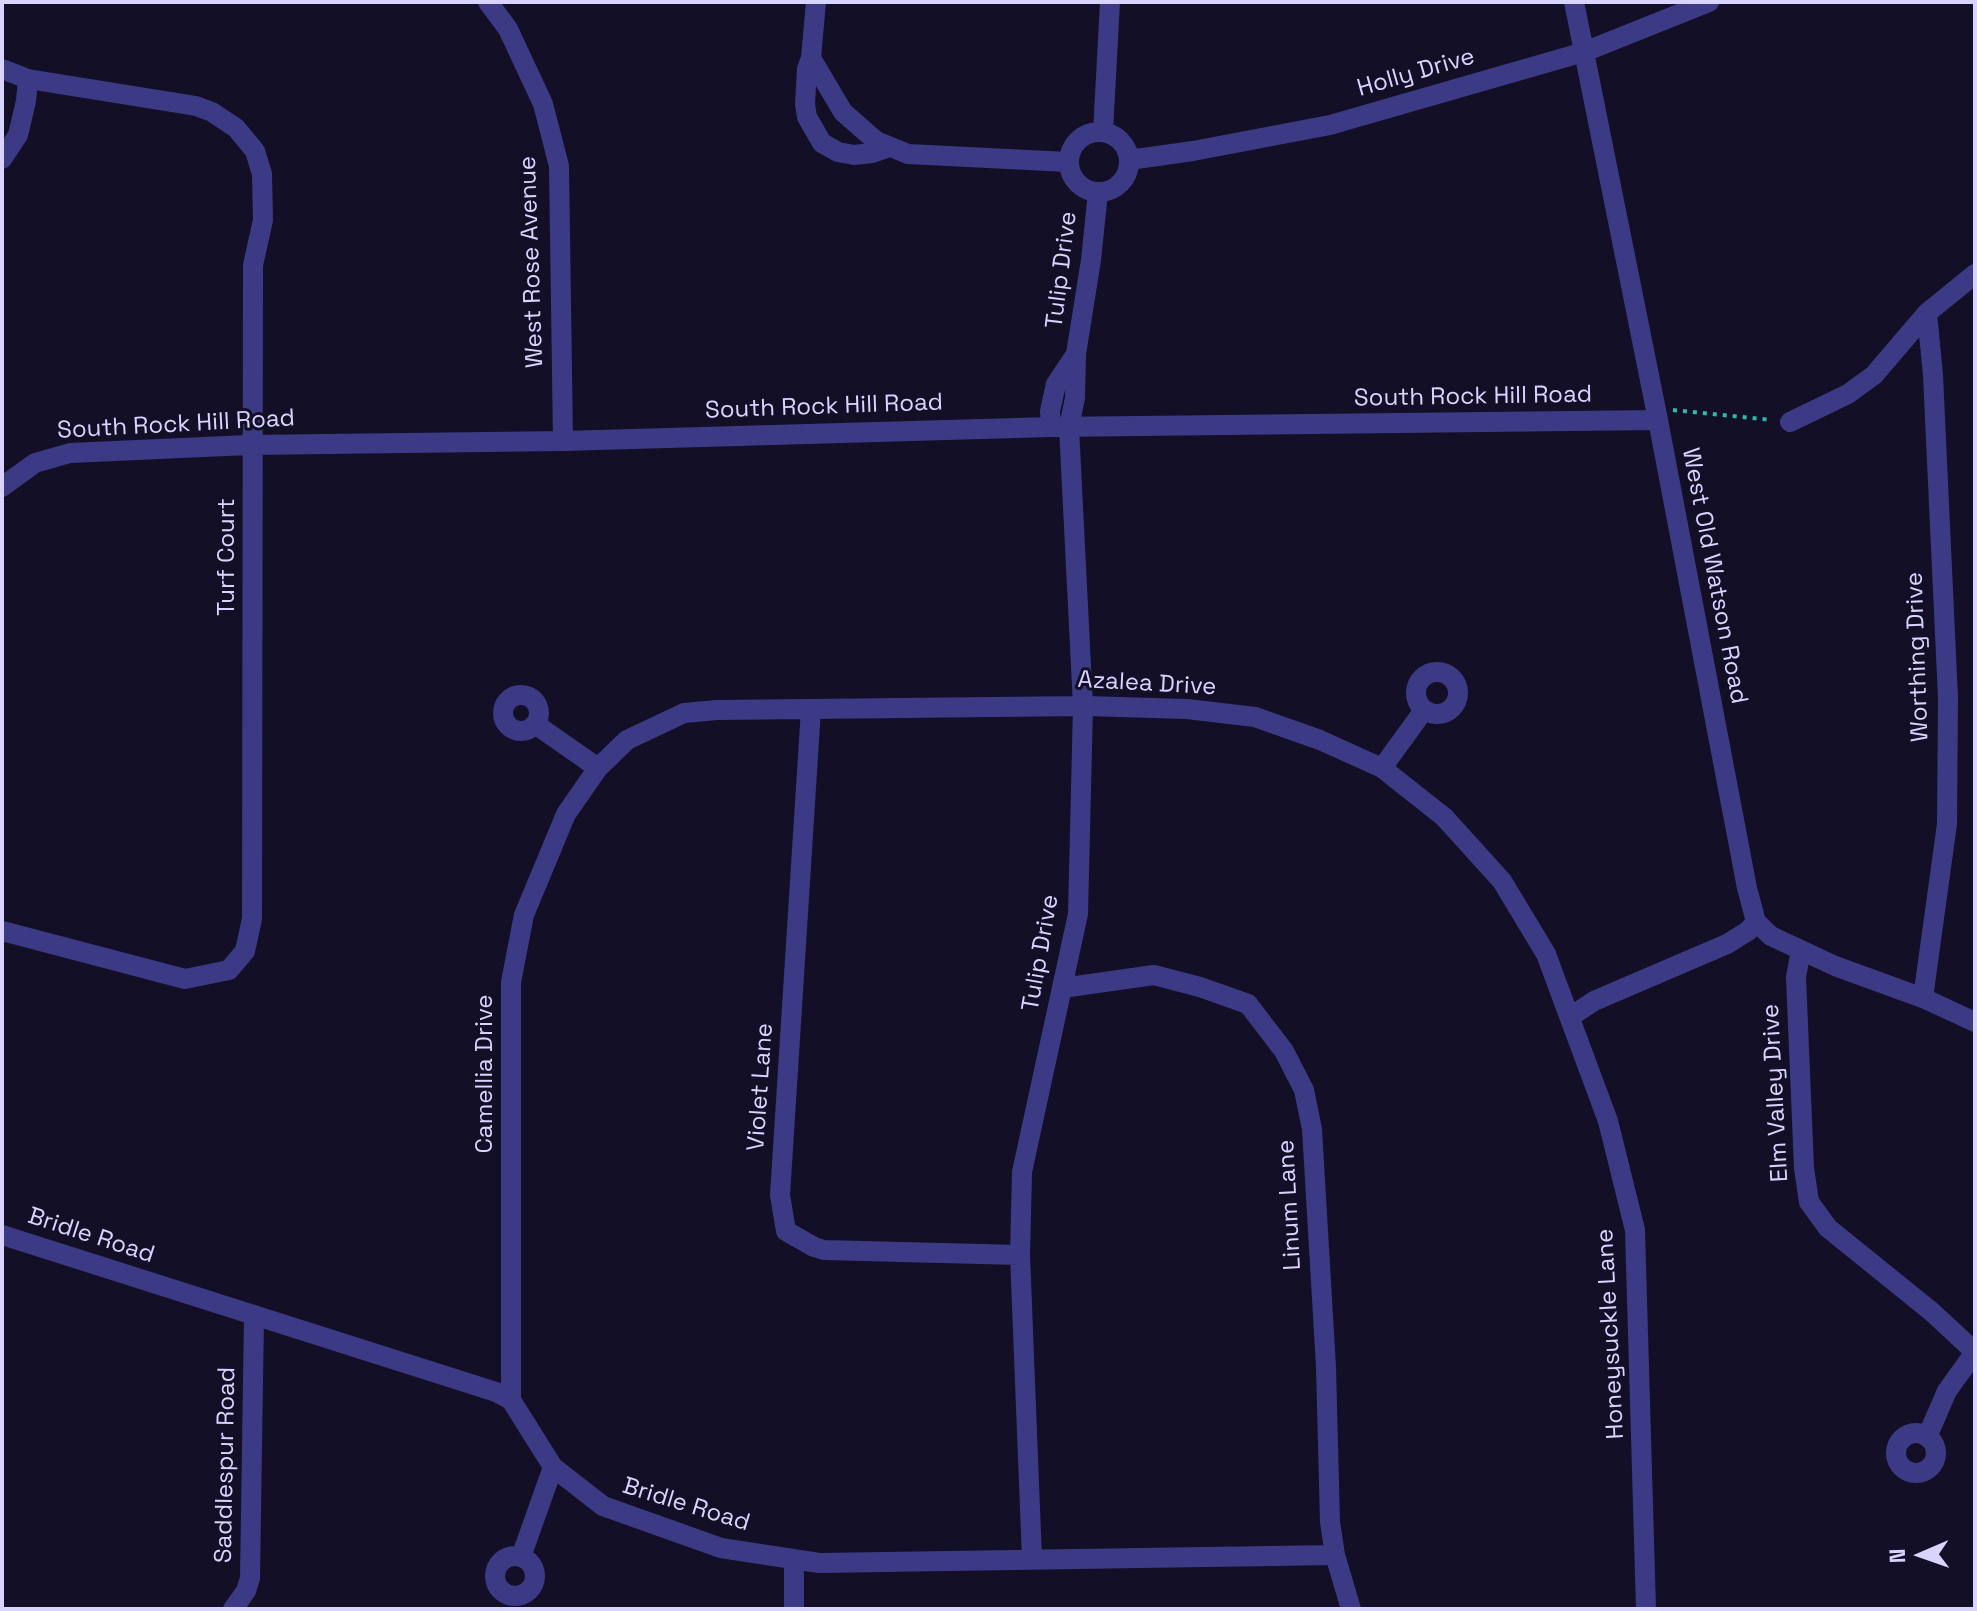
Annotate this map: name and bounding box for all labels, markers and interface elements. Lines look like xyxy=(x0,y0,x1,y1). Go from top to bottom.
street label: Holly Drive xyxy=(1354,43,1478,103)
street label: West Rose Avenue xyxy=(514,155,550,369)
street label: Tulip Drive xyxy=(1041,210,1083,330)
street label: South Rock Hill Road xyxy=(1354,381,1592,413)
street label: South Rock Hill Road xyxy=(705,388,943,426)
street label: South Rock Hill Road xyxy=(56,404,296,446)
street label: West Old Watson Road xyxy=(1675,446,1753,706)
street label: Turf Court xyxy=(213,498,241,616)
street label: Worthing Drive xyxy=(1901,572,1935,742)
street label: Azalea Drive xyxy=(1077,666,1217,702)
street label: Tulip Drive xyxy=(1017,892,1065,1014)
street label: Camellia Drive xyxy=(471,994,499,1154)
street label: Elm Valley Drive xyxy=(1757,1003,1795,1183)
street label: Violet Lane xyxy=(742,1022,780,1152)
street label: Linum Lane xyxy=(1272,1139,1308,1271)
street label: Bridle Road xyxy=(24,1202,158,1270)
street label: Honeysuckle Lane xyxy=(1591,1228,1631,1440)
street label: Saddlespur Road xyxy=(210,1367,242,1563)
street label: Bridle Road xyxy=(619,1472,753,1538)
north arrow xyxy=(1881,1515,1961,1595)
text: N xyxy=(1883,1548,1911,1564)

